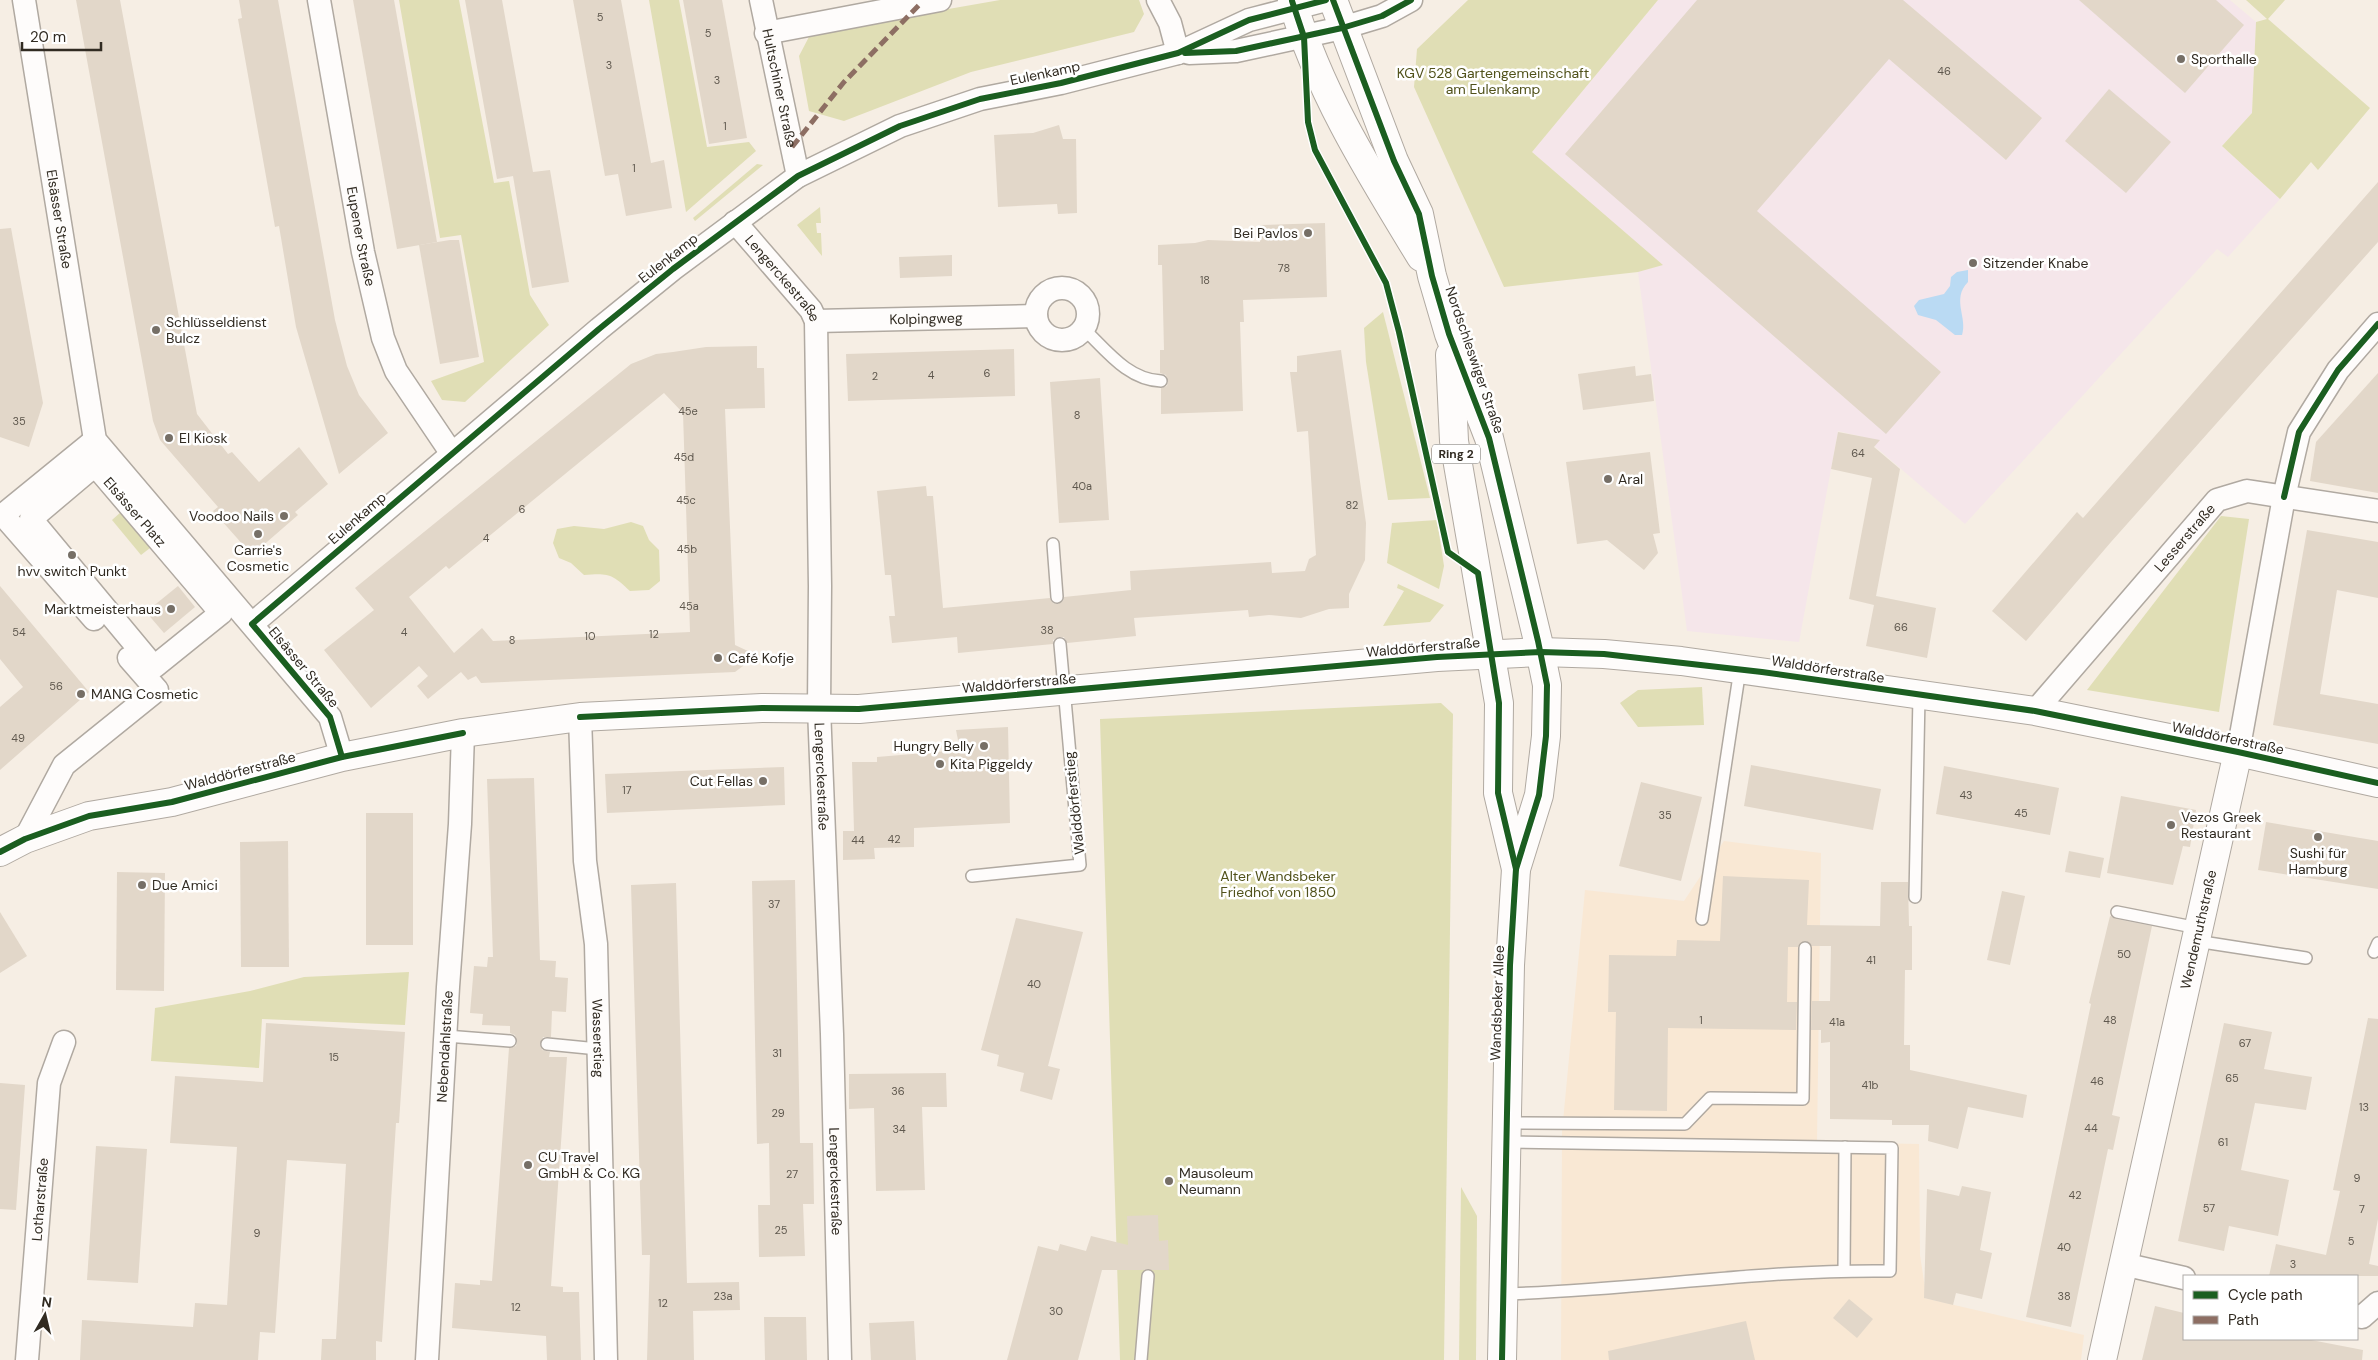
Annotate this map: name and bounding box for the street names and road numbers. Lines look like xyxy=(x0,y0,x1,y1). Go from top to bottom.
street label: Hultschiner Straße xyxy=(758,27,801,149)
street label: Eulenkamp xyxy=(1008,57,1082,89)
street label: Elsässer Straße xyxy=(43,168,76,270)
street label: Eupener Straße xyxy=(343,185,380,288)
street label: Eulenkamp xyxy=(635,229,702,287)
street label: Lengerckestraße xyxy=(741,231,824,324)
street label: Nordschleswiger Straße xyxy=(1441,284,1509,436)
street label: Kolpingweg xyxy=(889,309,963,328)
road number: Ring 2 xyxy=(1432,444,1480,464)
street label: Elsässer Platz xyxy=(100,473,170,551)
street label: Eulenkamp xyxy=(324,488,390,548)
street label: Lesserstraße xyxy=(2150,500,2219,575)
street label: Elsässer Straße xyxy=(265,623,343,711)
street label: Walddörferstraße xyxy=(1365,633,1481,661)
street label: Walddörferstraße xyxy=(1770,651,1886,687)
street label: Walddörferstraße xyxy=(961,669,1077,697)
street label: Walddörferstraße xyxy=(2170,717,2286,759)
street label: Lengerckestraße xyxy=(811,722,833,831)
street label: Walddörferstraße xyxy=(182,748,298,794)
street label: Walddörferstieg xyxy=(1060,750,1088,855)
street label: Wendemuthstraße xyxy=(2176,868,2220,991)
street label: Wandsbeker Allee xyxy=(1486,945,1508,1061)
street label: Nebendahlstraße xyxy=(433,990,457,1103)
street label: Wasserstieg xyxy=(588,998,608,1078)
street label: Lengerckestraße xyxy=(825,1127,846,1236)
street label: Lotharstraße xyxy=(27,1157,52,1242)

